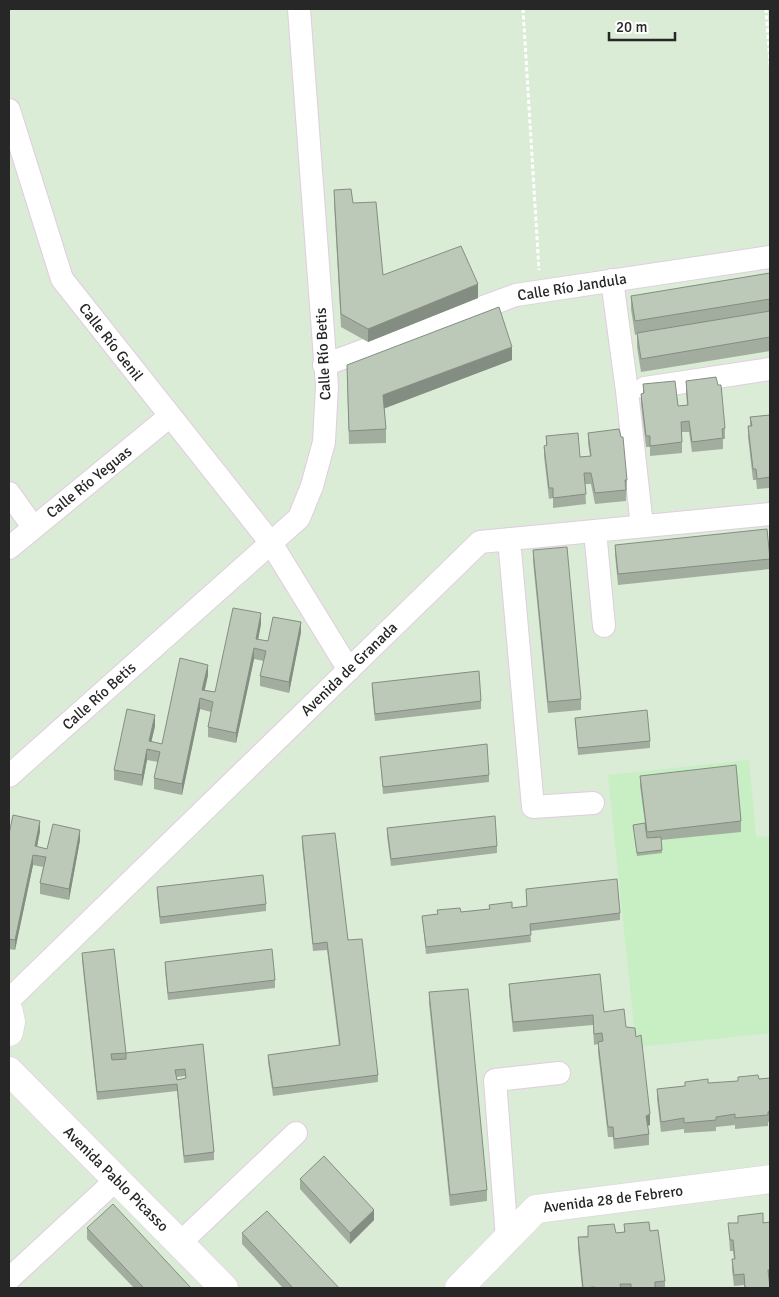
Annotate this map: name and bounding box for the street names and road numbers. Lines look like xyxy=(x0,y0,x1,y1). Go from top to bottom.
street label: Calle Río Jandula xyxy=(516,269,628,305)
street label: Calle Río Genil xyxy=(75,299,147,385)
street label: Calle Río Betis xyxy=(312,307,334,401)
street label: Calle Río Yeguas xyxy=(43,442,136,522)
street label: Avenida de Granada xyxy=(297,618,401,720)
street label: Calle Río Betis xyxy=(59,658,140,734)
street label: Avenida Pablo Picasso xyxy=(60,1123,172,1235)
street label: Avenida 28 de Febrero xyxy=(542,1181,684,1217)

